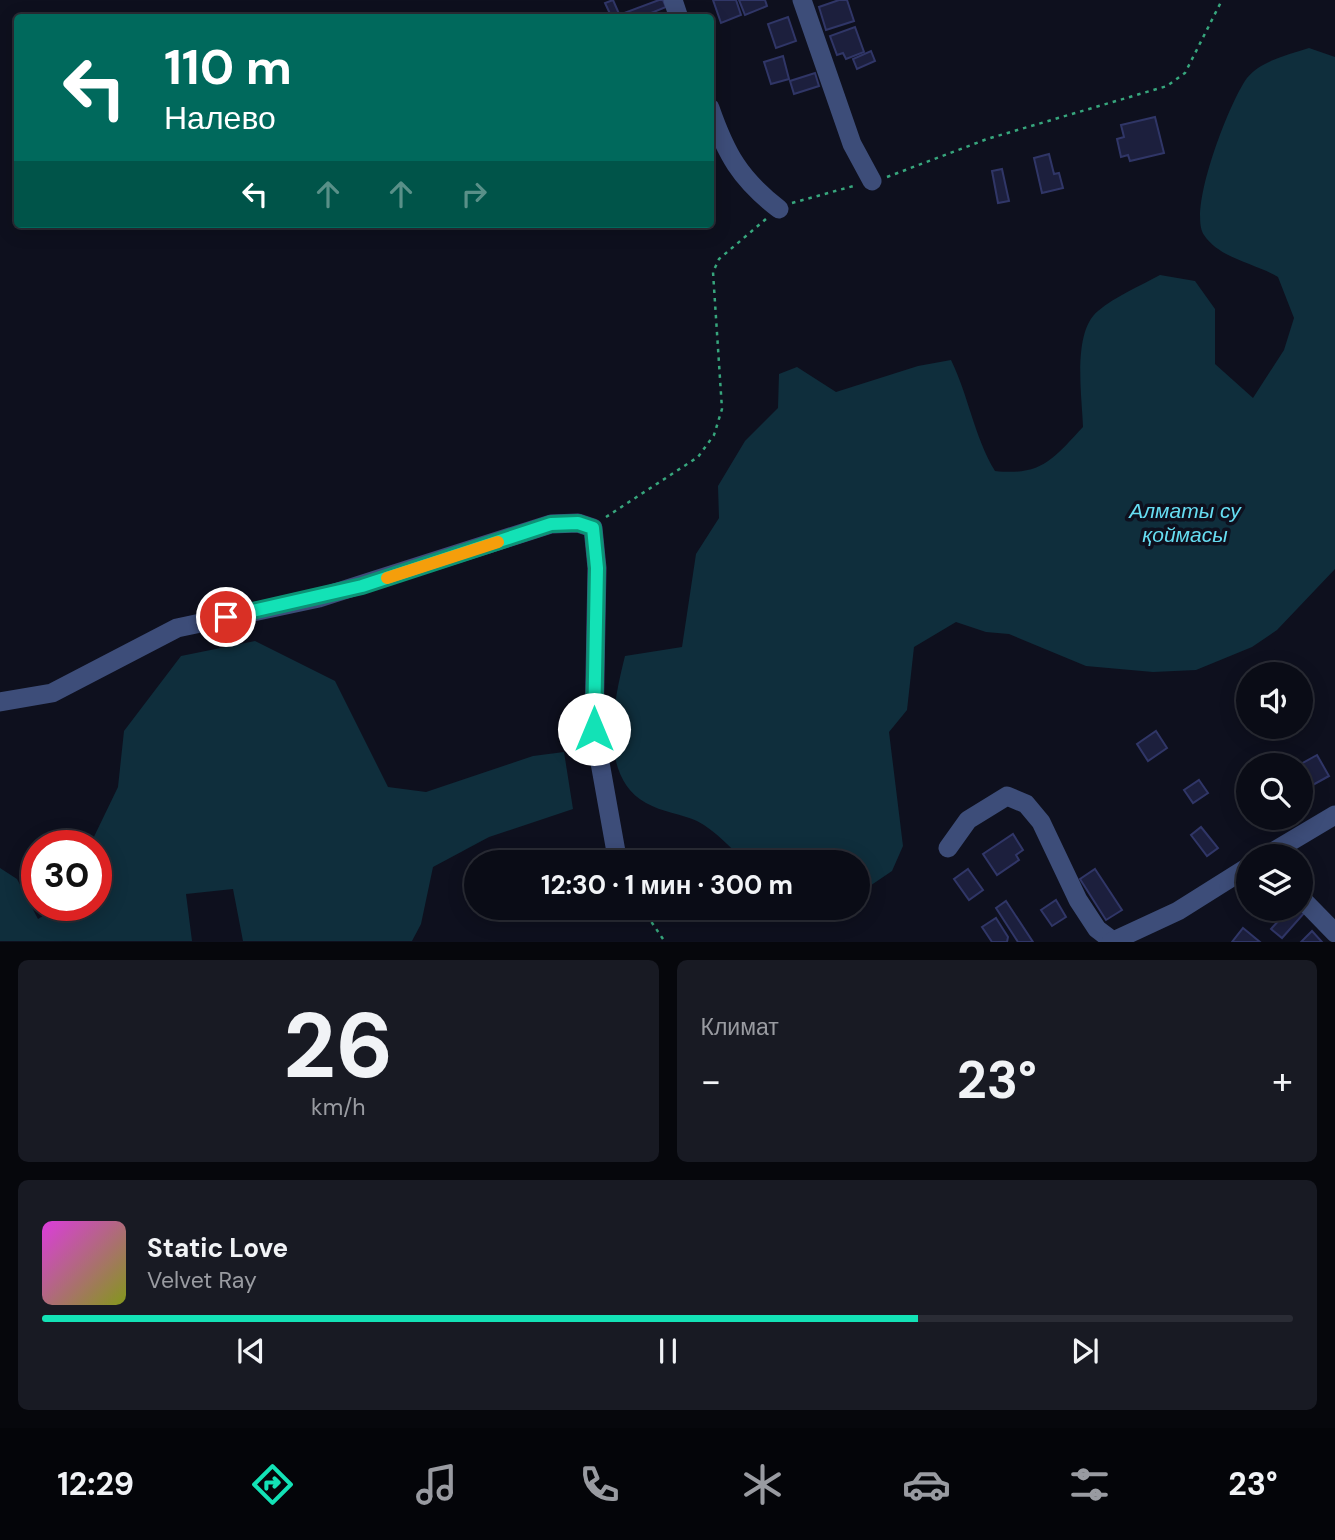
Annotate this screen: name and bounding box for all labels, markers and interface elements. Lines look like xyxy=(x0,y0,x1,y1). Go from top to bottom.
text: 110 m xyxy=(164,35,292,99)
icon: left xyxy=(49,42,140,133)
text: Налево xyxy=(164,97,276,139)
icon: left xyxy=(236,175,274,213)
icon: ahead xyxy=(309,175,347,213)
icon: ahead xyxy=(382,175,420,213)
icon: right xyxy=(455,175,493,213)
water label: Алматы су қоймасы xyxy=(1127,497,1242,549)
pin xyxy=(196,587,256,647)
icon: arrive xyxy=(207,598,245,636)
map controls xyxy=(1236,662,1313,921)
button: sound xyxy=(1236,662,1313,739)
position arrow xyxy=(557,692,631,766)
button: search xyxy=(1236,753,1313,830)
speed limit sign: 30 xyxy=(21,830,112,921)
button: layers xyxy=(1236,844,1313,921)
text: 12:30 · 1 мин · 300 m xyxy=(541,868,793,902)
text: 26 xyxy=(283,987,393,1105)
text: Климат xyxy=(701,1012,779,1042)
text: 23° xyxy=(957,1046,1037,1114)
text: − xyxy=(701,1056,721,1106)
text: + xyxy=(1272,1056,1293,1106)
text: km/h xyxy=(311,1092,365,1122)
text: Static Love xyxy=(147,1231,288,1265)
text: Velvet Ray xyxy=(147,1265,257,1295)
icon: previous xyxy=(232,1332,270,1370)
icon: pause xyxy=(649,1332,687,1370)
icon: next xyxy=(1066,1332,1104,1370)
icon: directions xyxy=(248,1460,297,1509)
icon: music xyxy=(412,1460,461,1509)
icon: phone xyxy=(575,1460,624,1509)
icon: climate xyxy=(738,1460,787,1509)
icon: car xyxy=(902,1460,951,1509)
icon: filters xyxy=(1065,1460,1114,1509)
text: 12:29 xyxy=(57,1463,134,1505)
text: 23° xyxy=(1228,1463,1278,1505)

